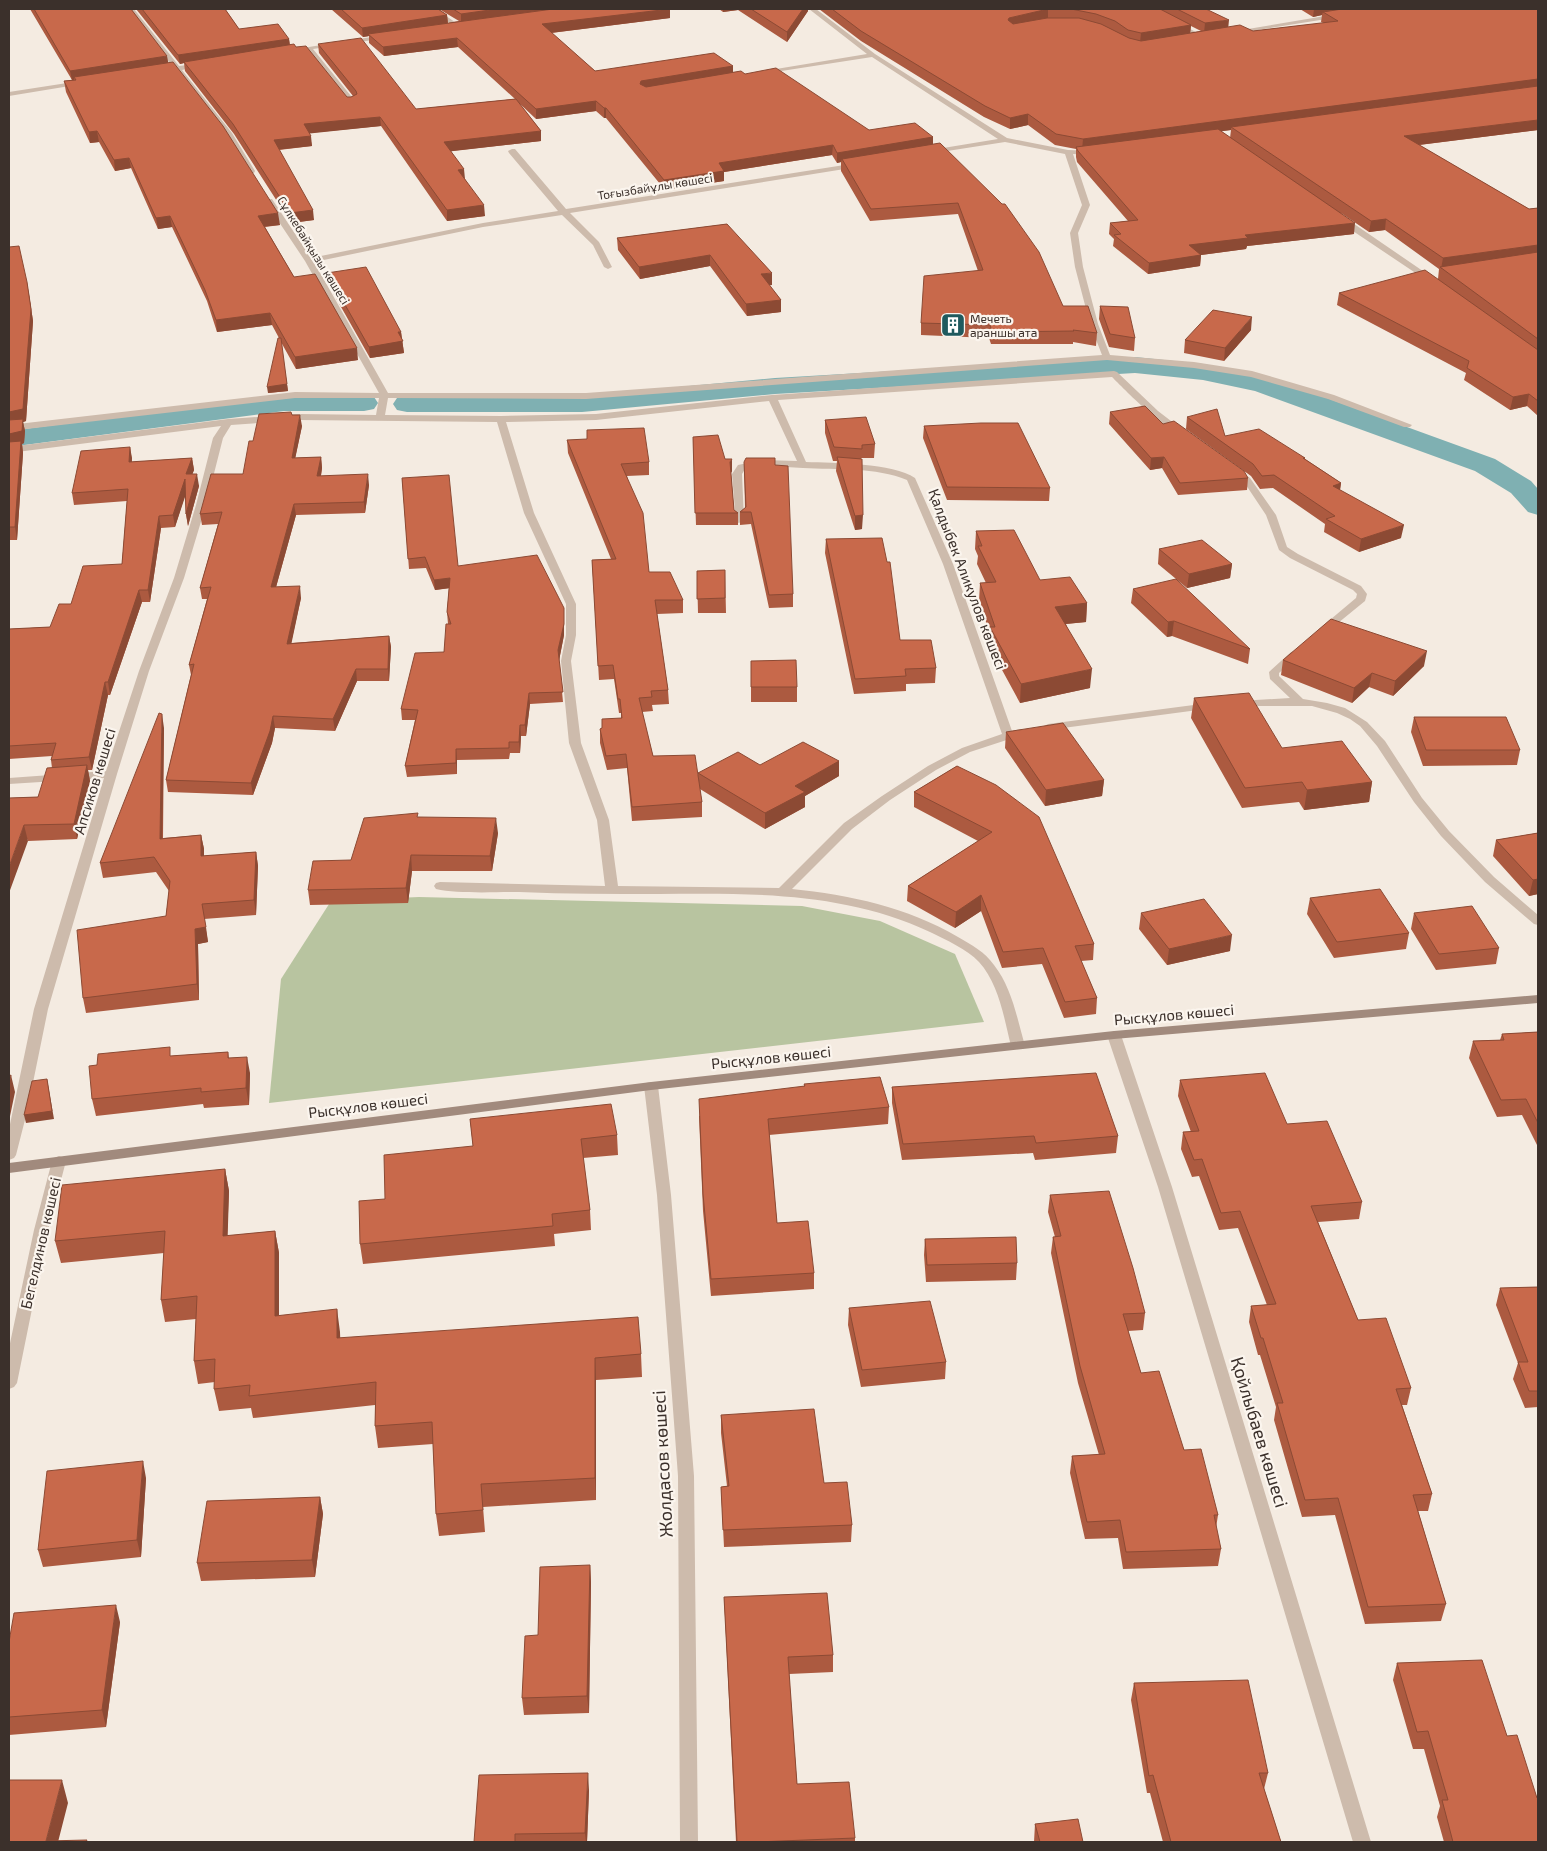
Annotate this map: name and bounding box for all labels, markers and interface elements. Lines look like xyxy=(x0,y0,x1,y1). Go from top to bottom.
street label: Тоғызбайұлы көшесі xyxy=(596,170,714,202)
street label: Сұлкебайқызы көшесі xyxy=(275,193,353,307)
place label: Мечеть араншы ата xyxy=(970,311,1037,339)
building icon: Мечеть араншы ата xyxy=(940,312,966,338)
street label: Қалдыбек Аликулов көшесі xyxy=(924,486,1011,672)
street label: Апсиков көшесі xyxy=(69,726,119,836)
street label: Рысқұлов көшесі xyxy=(1113,1000,1235,1028)
street label: Рысқұлов көшесі xyxy=(710,1042,832,1072)
street label: Рысқұлов көшесі xyxy=(307,1089,429,1121)
street label: Бегелдинов көшесі xyxy=(16,1175,64,1311)
street label: Қойлыбаев көшесі xyxy=(1227,1354,1293,1510)
street label: Жолдасов көшесі xyxy=(647,1390,677,1538)

